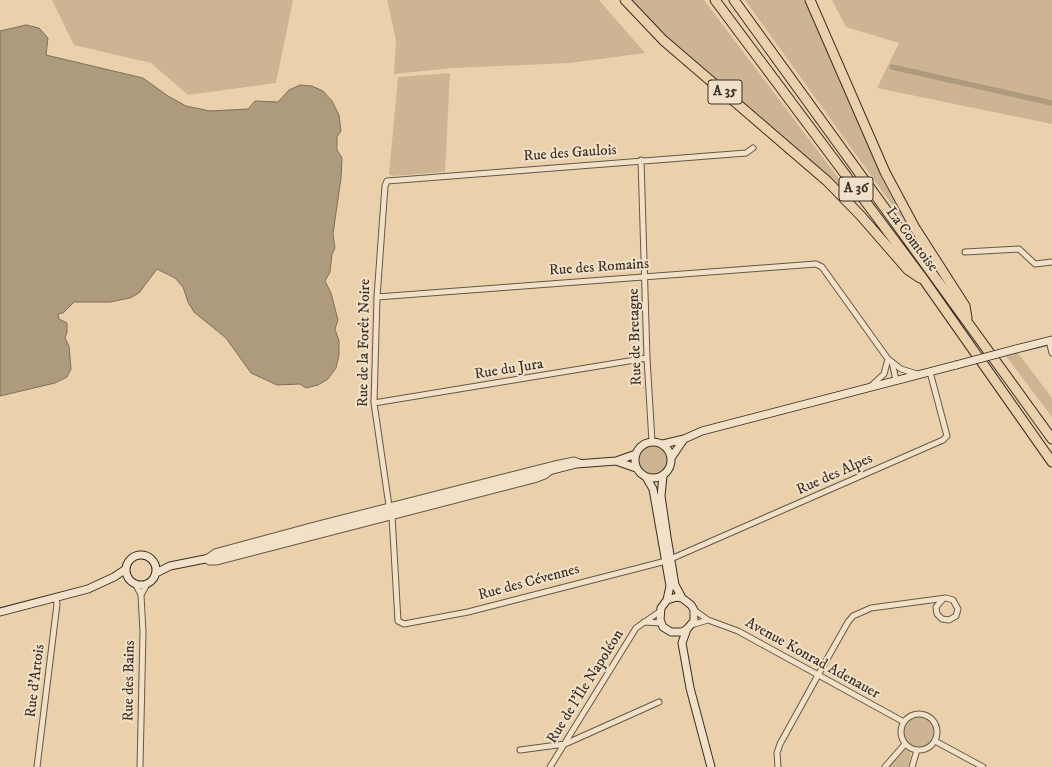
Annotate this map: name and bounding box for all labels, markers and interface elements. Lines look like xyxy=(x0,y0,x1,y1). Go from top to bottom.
road number: A 35 xyxy=(708,80,742,104)
street label: Rue des Gaulois xyxy=(523,142,617,166)
road number: A 36 xyxy=(839,177,873,201)
street label: La Comtoise xyxy=(881,204,941,276)
street label: Rue des Romains xyxy=(548,256,650,280)
street label: Rue de la Forêt Noire xyxy=(355,279,375,407)
street label: Rue de Bretagne xyxy=(625,288,647,386)
street label: Rue du Jura xyxy=(473,356,545,384)
street label: Rue des Alpes xyxy=(794,450,876,500)
street label: Rue des Cévennes xyxy=(476,561,582,605)
street label: Avenue Konrad Adenauer xyxy=(742,614,882,704)
street label: Rue de l'Île Napoléon xyxy=(544,627,628,747)
street label: Rue des Bains xyxy=(120,640,140,722)
street label: Rue d'Artois xyxy=(23,643,49,719)

